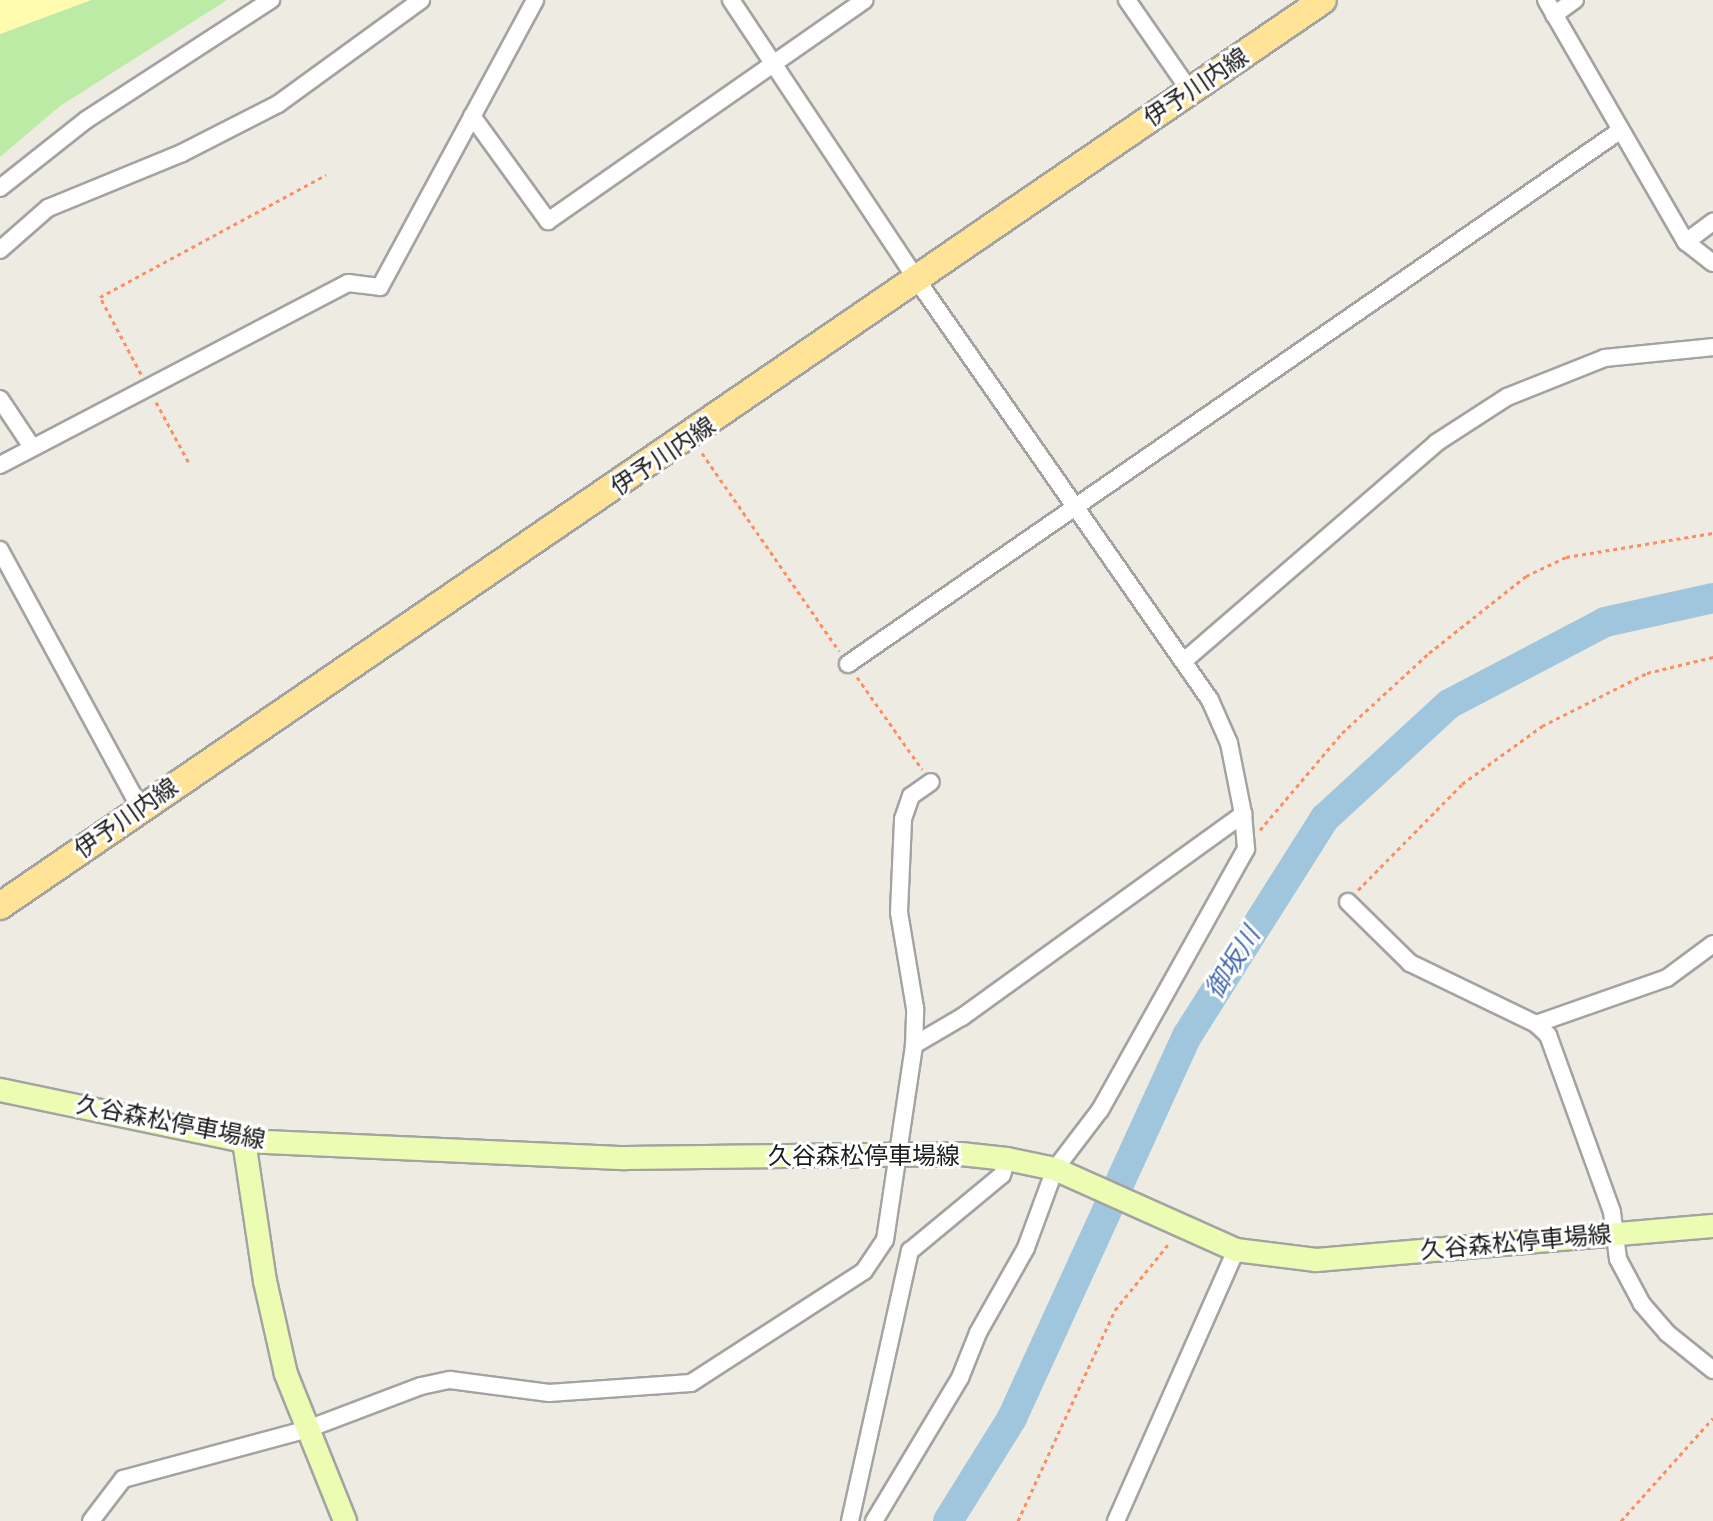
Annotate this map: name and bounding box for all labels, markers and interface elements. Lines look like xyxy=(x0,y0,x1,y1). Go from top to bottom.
street label: 伊予川内線 xyxy=(1138,42,1254,132)
street label: 伊予川内線 xyxy=(605,411,721,501)
street label: 伊予川内線 xyxy=(69,772,183,864)
water label: 御坂川 xyxy=(1199,922,1267,1004)
street label: 久谷森松停車場線 xyxy=(74,1090,268,1154)
street label: 久谷森松停車場線 xyxy=(768,1142,960,1170)
street label: 久谷森松停車場線 xyxy=(1419,1219,1613,1265)

